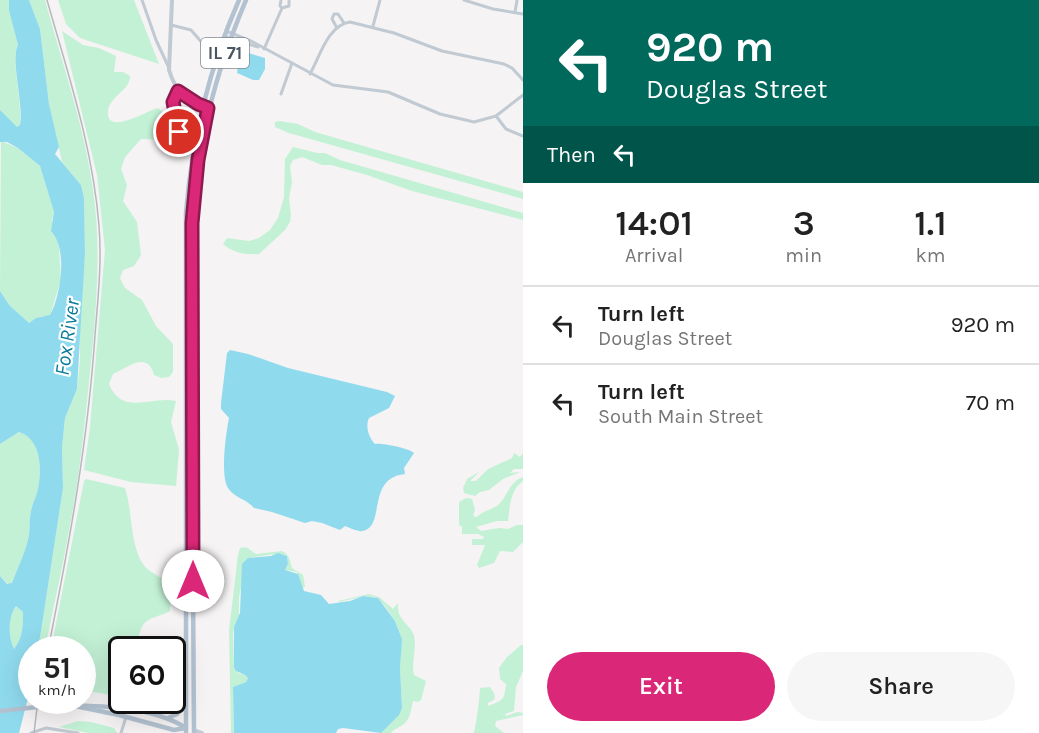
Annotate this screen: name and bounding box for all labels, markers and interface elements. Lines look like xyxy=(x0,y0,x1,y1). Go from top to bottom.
text: 920 m xyxy=(646,22,774,72)
icon: left xyxy=(547,24,625,102)
road number: IL 71 xyxy=(201,38,249,68)
text: Douglas Street xyxy=(646,73,827,105)
pin xyxy=(153,106,204,157)
icon: arrive xyxy=(162,115,195,148)
icon: left xyxy=(608,138,641,171)
text: Then xyxy=(547,142,596,168)
text: 14:01 xyxy=(615,202,693,244)
text: 3 xyxy=(793,202,815,244)
text: 1.1 xyxy=(914,202,947,244)
text: Arrival xyxy=(625,244,683,267)
text: min xyxy=(785,244,822,267)
text: km xyxy=(916,244,946,267)
water label: Fox River xyxy=(50,296,84,377)
text: Turn left xyxy=(598,301,685,327)
icon: left xyxy=(547,309,580,342)
text: 920 m xyxy=(951,312,1015,338)
text: Douglas Street xyxy=(598,327,732,350)
text: Turn left xyxy=(598,379,685,405)
icon: left xyxy=(547,387,580,420)
text: 70 m xyxy=(966,390,1015,416)
text: South Main Street xyxy=(598,405,763,428)
position arrow xyxy=(161,549,225,613)
speed limit sign: 60 xyxy=(108,636,186,714)
text: 51 xyxy=(43,650,71,686)
button: Exit xyxy=(547,652,775,721)
button: Share xyxy=(787,652,1015,721)
text: km/h xyxy=(38,681,76,699)

